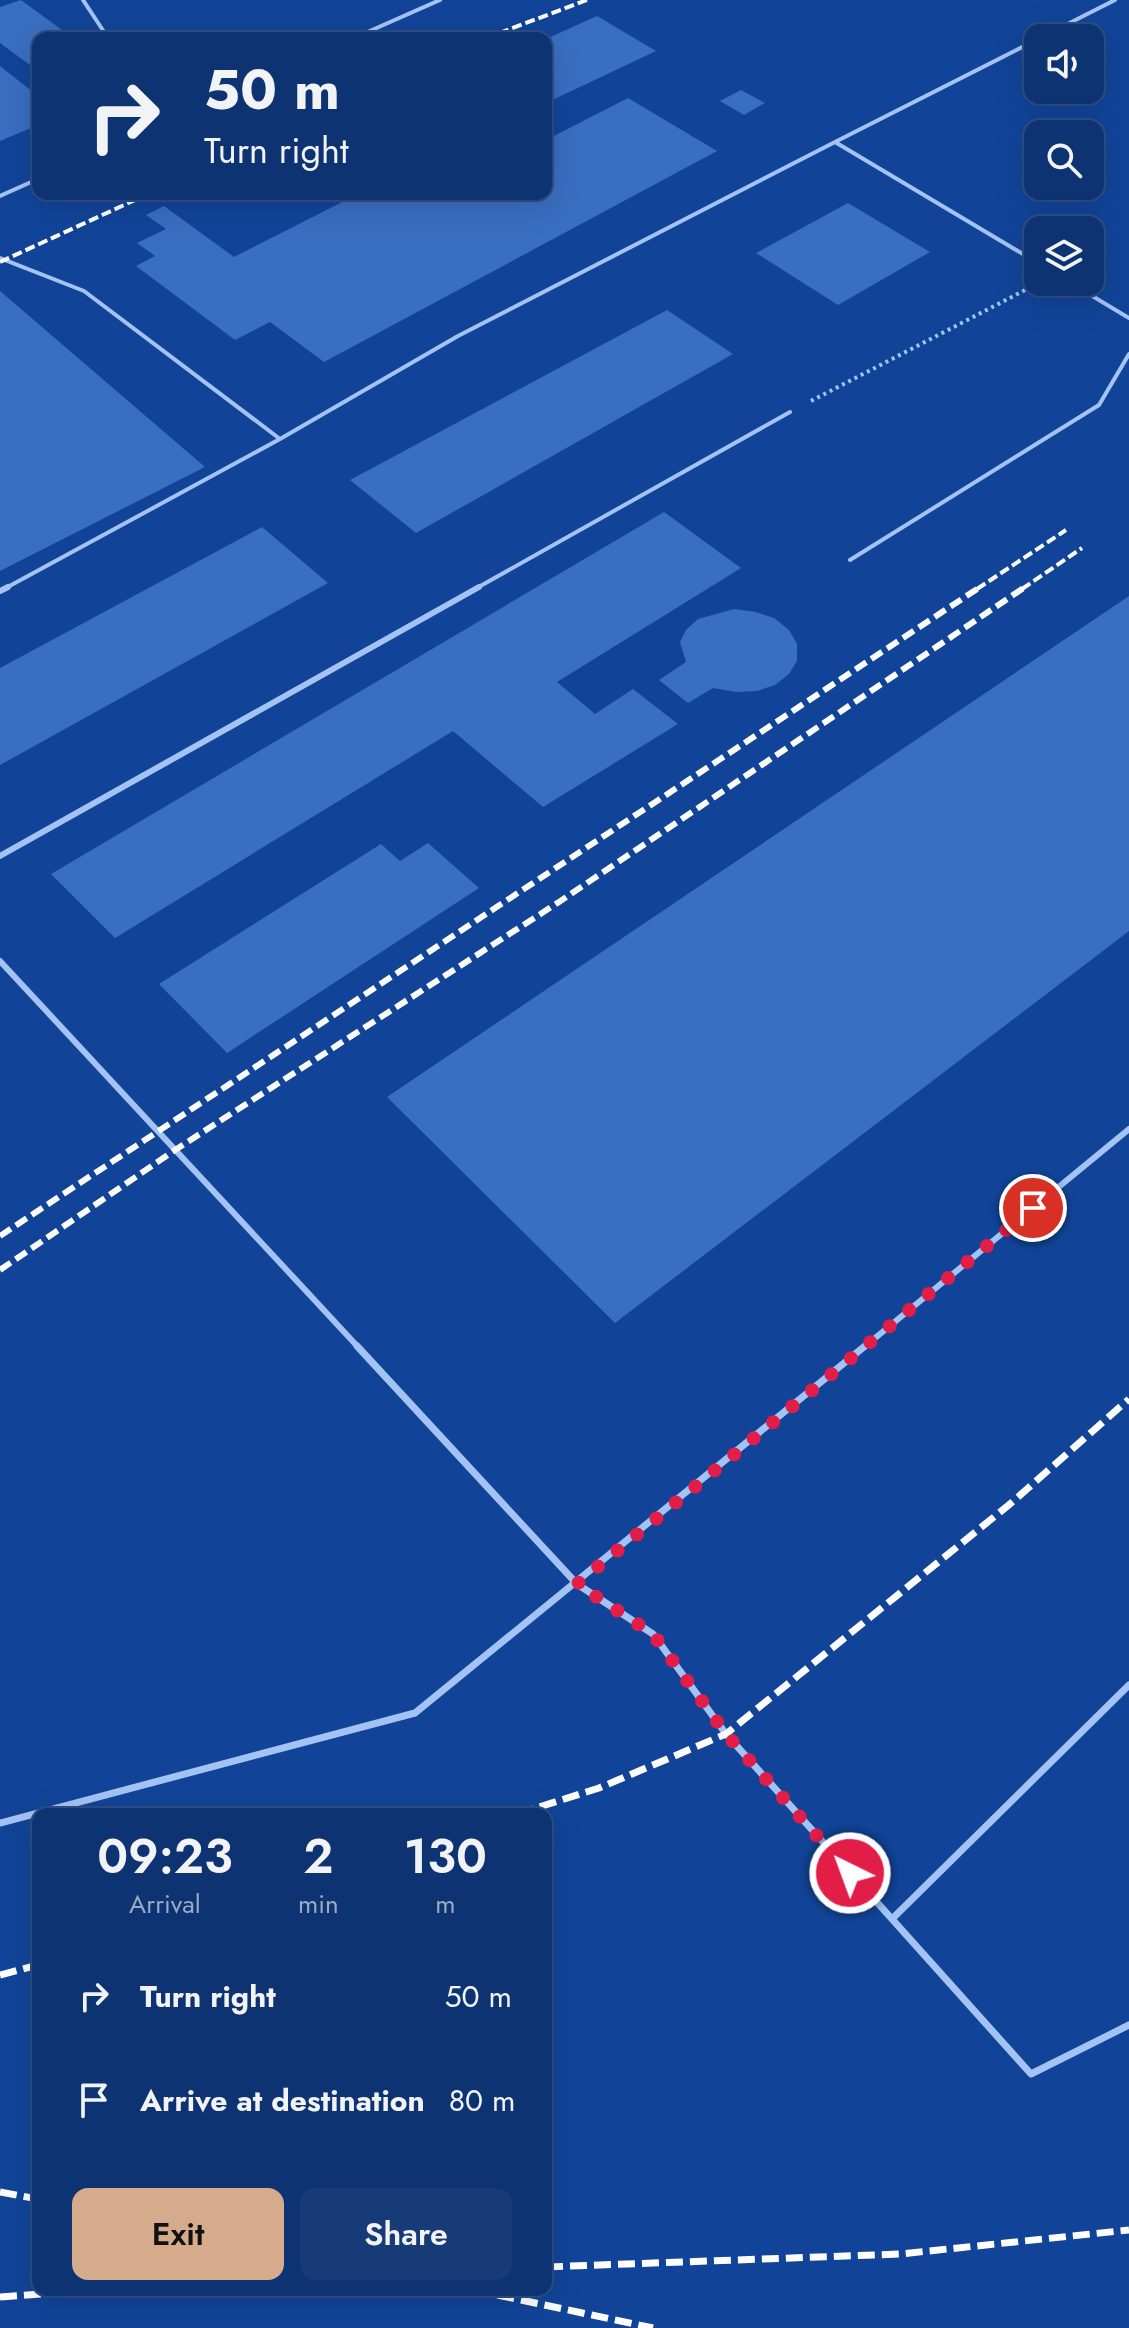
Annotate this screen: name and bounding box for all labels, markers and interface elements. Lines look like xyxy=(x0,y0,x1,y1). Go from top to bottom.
map controls xyxy=(1024,24,1104,296)
button: sound xyxy=(1024,24,1104,104)
text: 50 m xyxy=(204,49,340,130)
icon: right xyxy=(72,64,176,168)
button: search xyxy=(1024,120,1104,200)
text: Turn right xyxy=(204,124,349,176)
button: layers xyxy=(1024,216,1104,296)
pin xyxy=(999,1174,1067,1242)
icon: arrive xyxy=(1011,1186,1055,1230)
text: 09:23 xyxy=(97,1822,233,1891)
text: 2 xyxy=(303,1822,333,1891)
text: 130 xyxy=(404,1822,487,1891)
position arrow xyxy=(808,1831,892,1915)
text: Arrival xyxy=(129,1885,201,1923)
text: min xyxy=(298,1885,339,1923)
text: m xyxy=(435,1885,455,1923)
icon: right xyxy=(72,1974,116,2018)
text: Turn right xyxy=(140,1975,276,2018)
text: 50 m xyxy=(445,1975,512,2018)
icon: arrive xyxy=(72,2078,116,2122)
text: Arrive at destination xyxy=(140,2079,425,2122)
text: 80 m xyxy=(449,2079,515,2122)
button: Exit xyxy=(72,2188,284,2280)
button: Share xyxy=(300,2188,512,2280)

